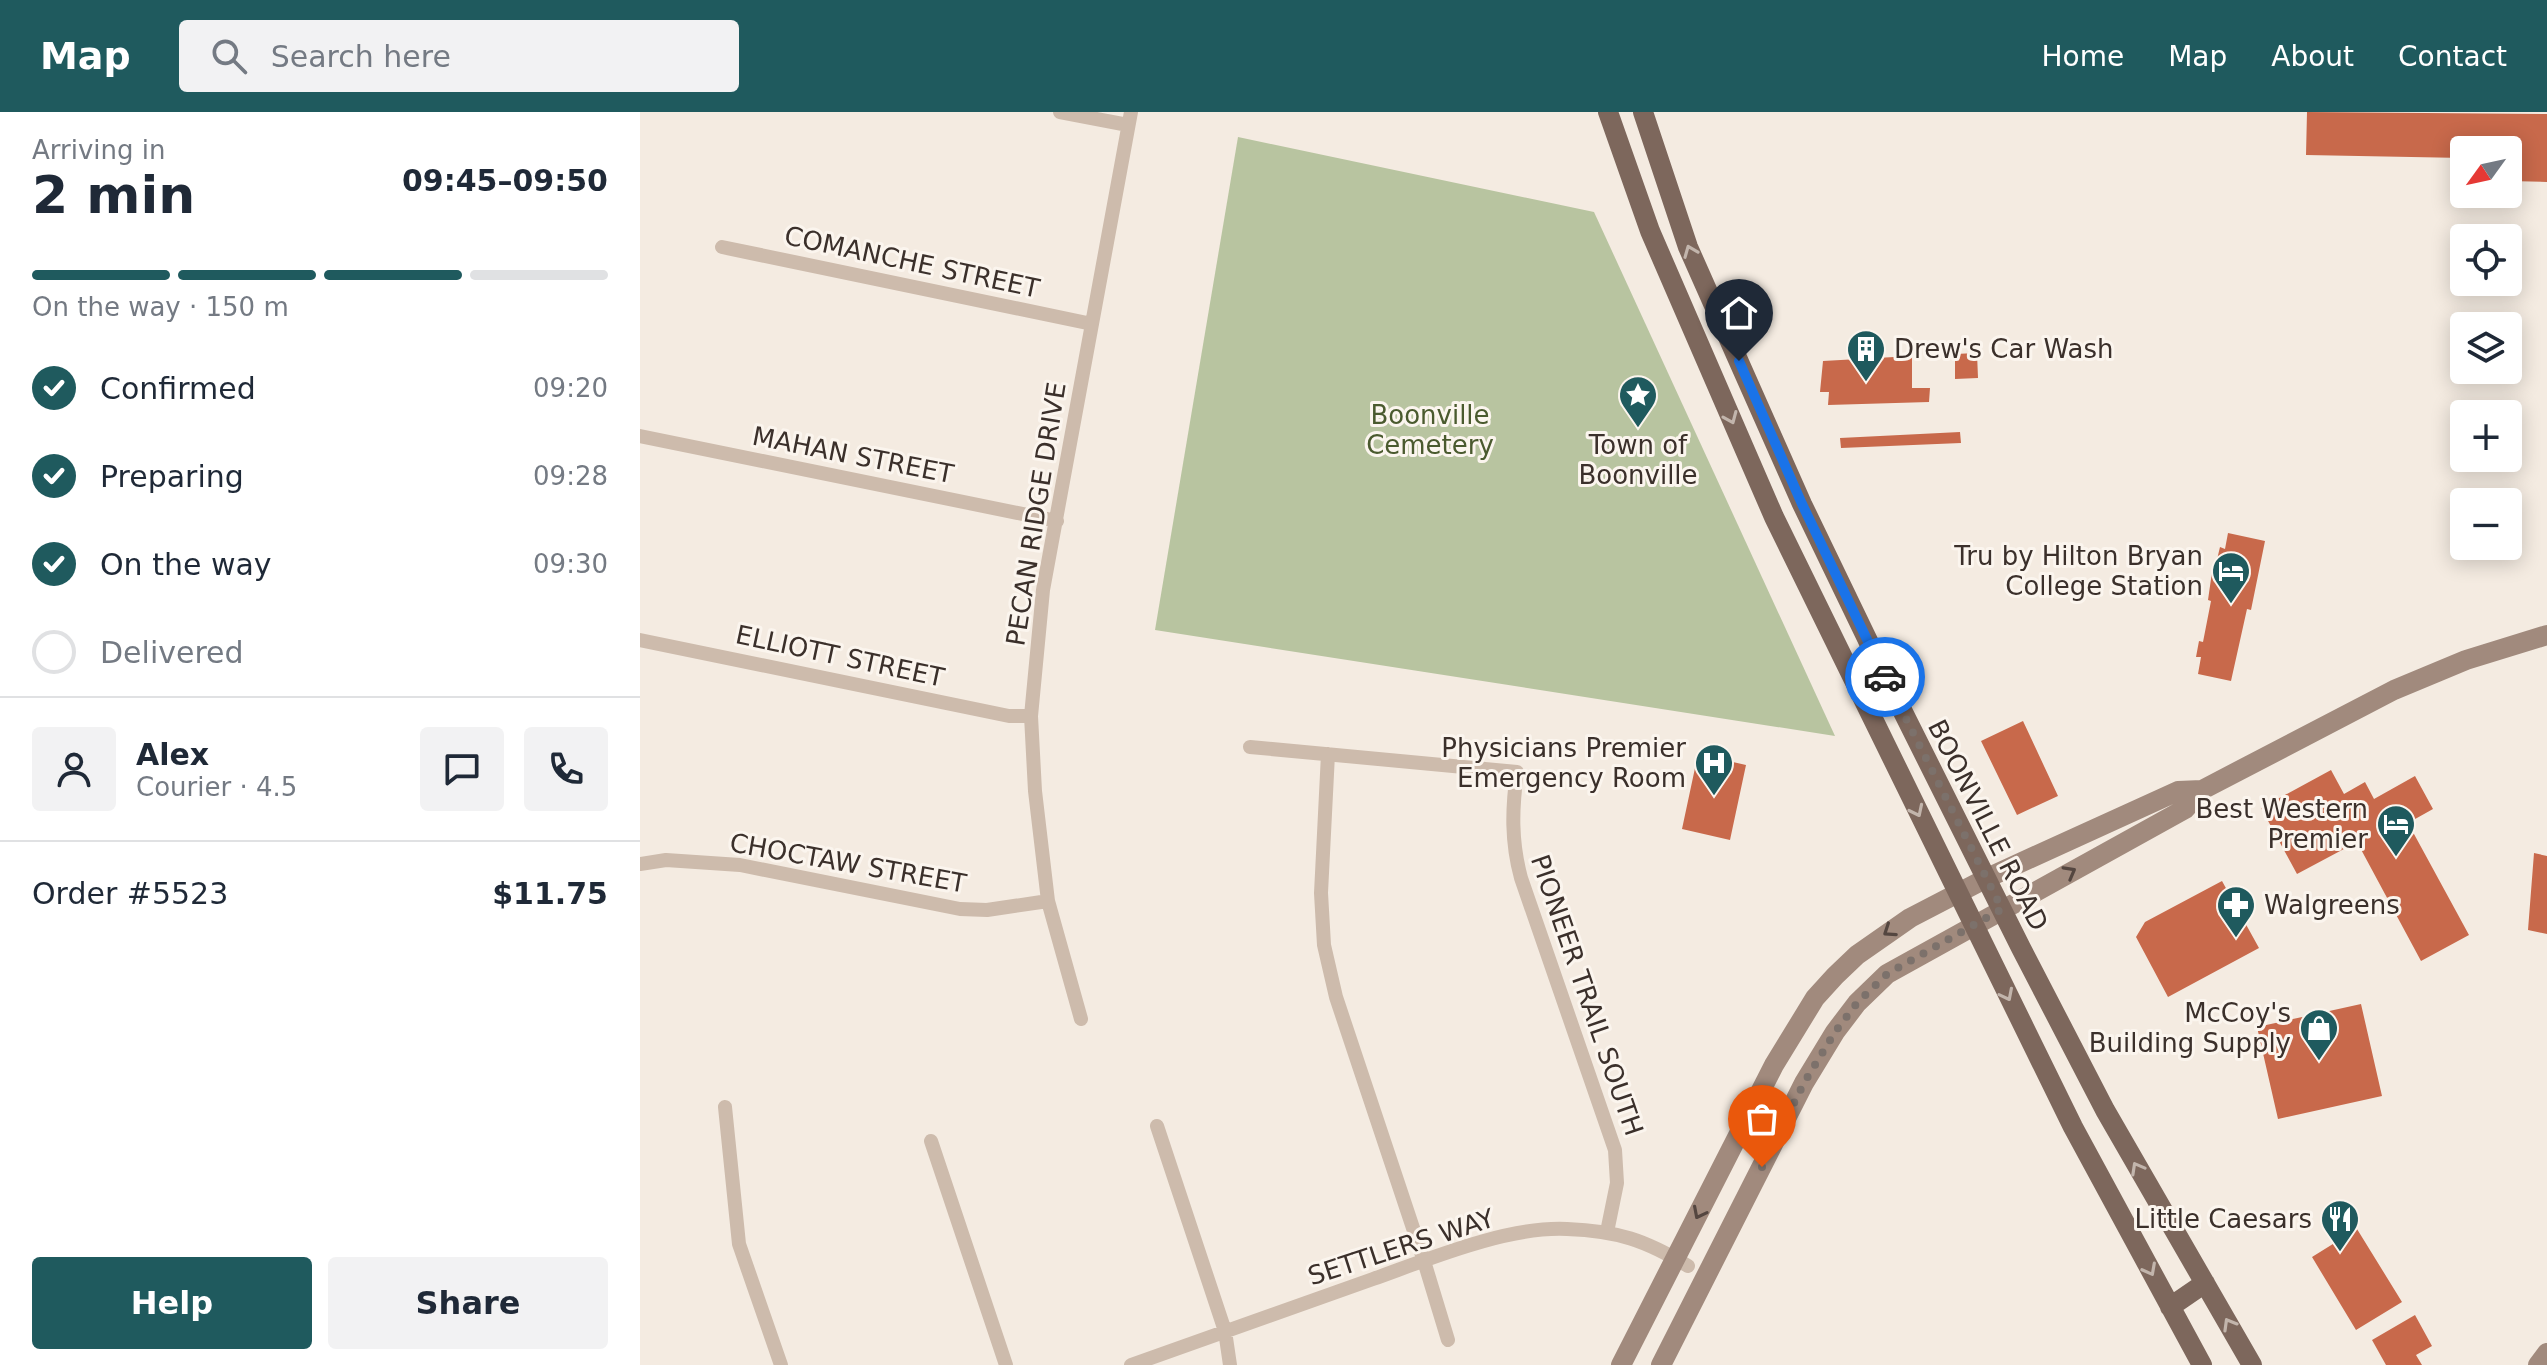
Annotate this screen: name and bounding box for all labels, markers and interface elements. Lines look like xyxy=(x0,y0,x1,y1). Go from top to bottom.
search box xyxy=(179,20,739,92)
text: Map xyxy=(40,34,131,78)
icon: search xyxy=(207,34,251,78)
text: Search here xyxy=(271,39,451,74)
text: Home xyxy=(2041,40,2124,73)
text: Map xyxy=(2168,40,2227,73)
text: About xyxy=(2271,40,2354,73)
text: Contact xyxy=(2398,40,2507,73)
text: Arriving in xyxy=(32,135,166,165)
north arrow xyxy=(2450,136,2522,208)
map controls xyxy=(2450,136,2522,560)
text: 09:45–09:50 xyxy=(402,163,608,198)
text: 2 min xyxy=(32,165,195,225)
street label: COMANCHE STREET xyxy=(782,220,1042,304)
button: locate xyxy=(2450,224,2522,296)
one-way arrow xyxy=(1684,245,1700,259)
pin xyxy=(1705,279,1773,361)
icon: home xyxy=(1717,291,1761,335)
text: On the way · 150 m xyxy=(32,292,289,322)
button: layers xyxy=(2450,312,2522,384)
building icon: Drew's Car Wash xyxy=(1845,328,1887,383)
place label: Drew's Car Wash xyxy=(1894,334,2113,364)
icon: check xyxy=(32,366,76,410)
text: Confirmed xyxy=(100,371,256,406)
text: 09:20 xyxy=(533,373,608,403)
place icon: Town of Boonville xyxy=(1617,374,1659,429)
street label: PECAN RIDGE DRIVE xyxy=(1000,380,1072,648)
park label: Boonville Cemetery xyxy=(1366,400,1494,460)
button: + xyxy=(2450,400,2522,472)
one-way arrow xyxy=(1722,410,1738,424)
street label: MAHAN STREET xyxy=(750,421,956,489)
place label: Town of Boonville xyxy=(1578,430,1698,490)
icon: check xyxy=(32,454,76,498)
text: Preparing xyxy=(100,459,244,494)
text: 09:28 xyxy=(533,461,608,491)
button: − xyxy=(2450,488,2522,560)
place label: Tru by Hilton Bryan College Station xyxy=(1953,541,2203,601)
icon: check xyxy=(32,542,76,586)
text: On the way xyxy=(100,547,272,582)
text: 09:30 xyxy=(533,549,608,579)
hotel icon: Tru by Hilton Bryan College Station xyxy=(2210,550,2252,605)
street label: ELLIOTT STREET xyxy=(733,619,947,693)
text: Delivered xyxy=(100,635,244,670)
courier xyxy=(1845,637,1925,717)
icon: car xyxy=(1863,655,1907,699)
street label: BOONVILLE ROAD xyxy=(1922,714,2054,936)
button: person xyxy=(32,727,116,811)
button: chat xyxy=(420,727,504,811)
button: phone xyxy=(524,727,608,811)
place label: Physicians Premier Emergency Room xyxy=(1441,733,1686,793)
text: Alex xyxy=(136,737,209,772)
hospital icon: Physicians Premier Emergency Room xyxy=(1693,742,1735,797)
text: Courier · 4.5 xyxy=(136,772,297,802)
place label: Best Western Premier xyxy=(2196,794,2368,854)
one-way arrow xyxy=(1907,803,1923,818)
hotel icon: Best Western Premier xyxy=(2375,803,2417,858)
street label: CHOCTAW STREET xyxy=(727,827,969,899)
street label: PIONEER TRAIL SOUTH xyxy=(1525,851,1649,1139)
one-way arrow xyxy=(2062,867,2077,882)
text: Order #5523 xyxy=(32,876,228,911)
text: $11.75 xyxy=(492,876,608,911)
pharmacy icon: Walgreens xyxy=(2215,884,2257,939)
place label: Walgreens xyxy=(2264,890,2400,920)
one-way arrow xyxy=(1883,922,1897,937)
one-way arrow xyxy=(1997,987,2013,1002)
place label: McCoy's Building Supply xyxy=(2089,998,2291,1058)
shop icon: McCoy's Building Supply xyxy=(2298,1007,2340,1062)
pin xyxy=(1728,1085,1796,1167)
icon: bag xyxy=(1740,1097,1784,1141)
one-way arrow xyxy=(2131,1162,2147,1177)
restaurant icon: Little Caesars xyxy=(2319,1198,2361,1253)
street label: SETTLERS WAY xyxy=(1304,1203,1498,1291)
one-way arrow xyxy=(1693,1204,1709,1219)
place label: Little Caesars xyxy=(2135,1204,2312,1234)
button: Help xyxy=(32,1257,312,1349)
button: Share xyxy=(328,1257,608,1349)
one-way arrow xyxy=(2141,1262,2156,1276)
one-way arrow xyxy=(2223,1318,2239,1333)

